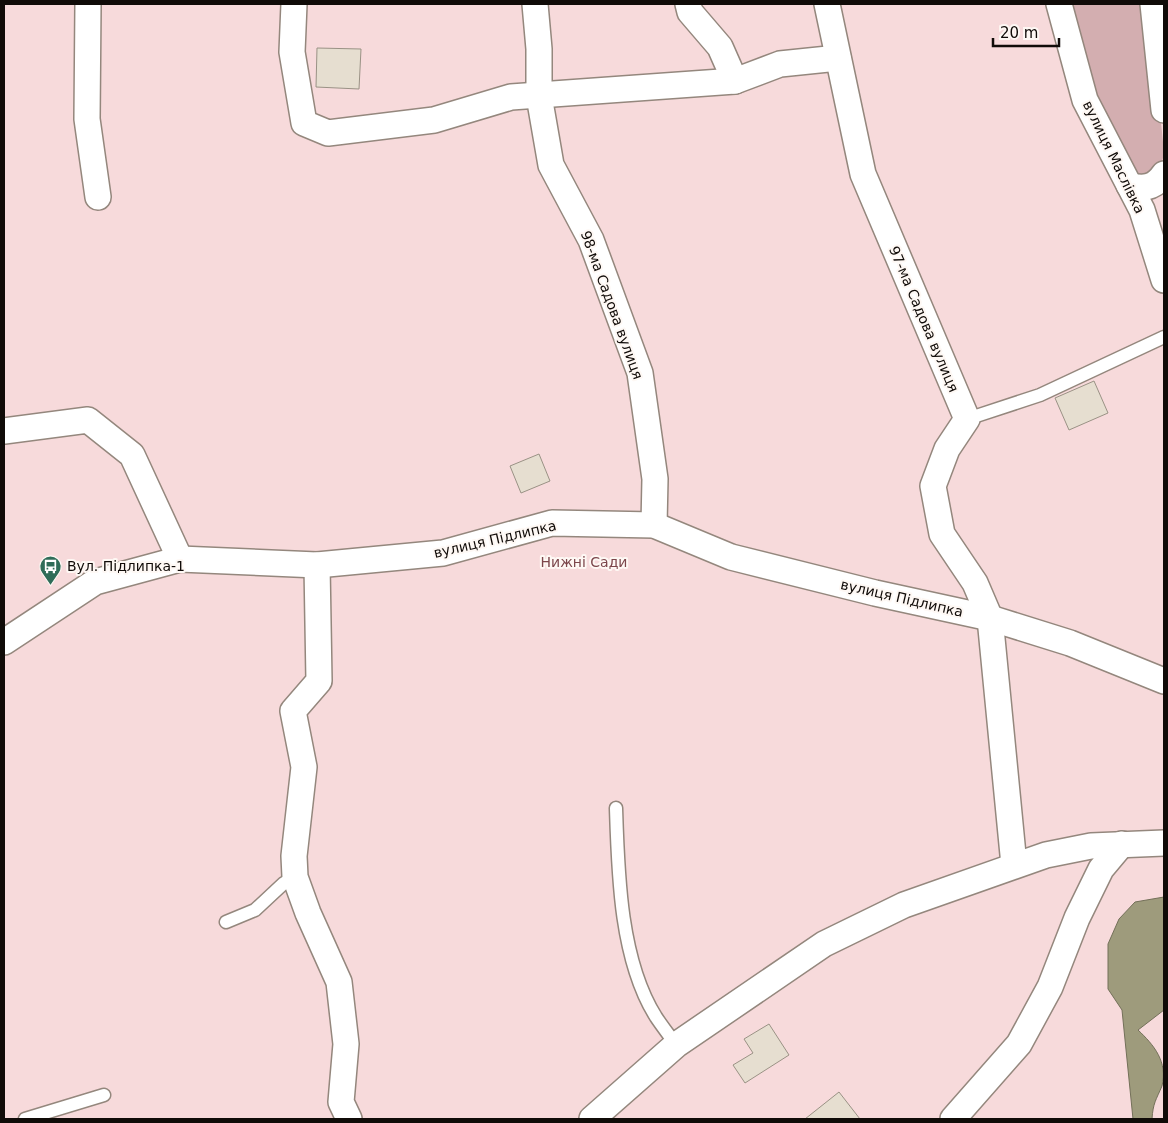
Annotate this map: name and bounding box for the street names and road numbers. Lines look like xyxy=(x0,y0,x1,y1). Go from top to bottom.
street label: вулиця Маслівка xyxy=(1080,98,1148,216)
street label: 98-ма Садова вулиця xyxy=(578,229,646,381)
street label: 97-ма Садова вулиця xyxy=(886,244,962,394)
street label: вулиця Підлипка xyxy=(432,517,558,561)
street label: вулиця Підлипка xyxy=(839,576,965,620)

